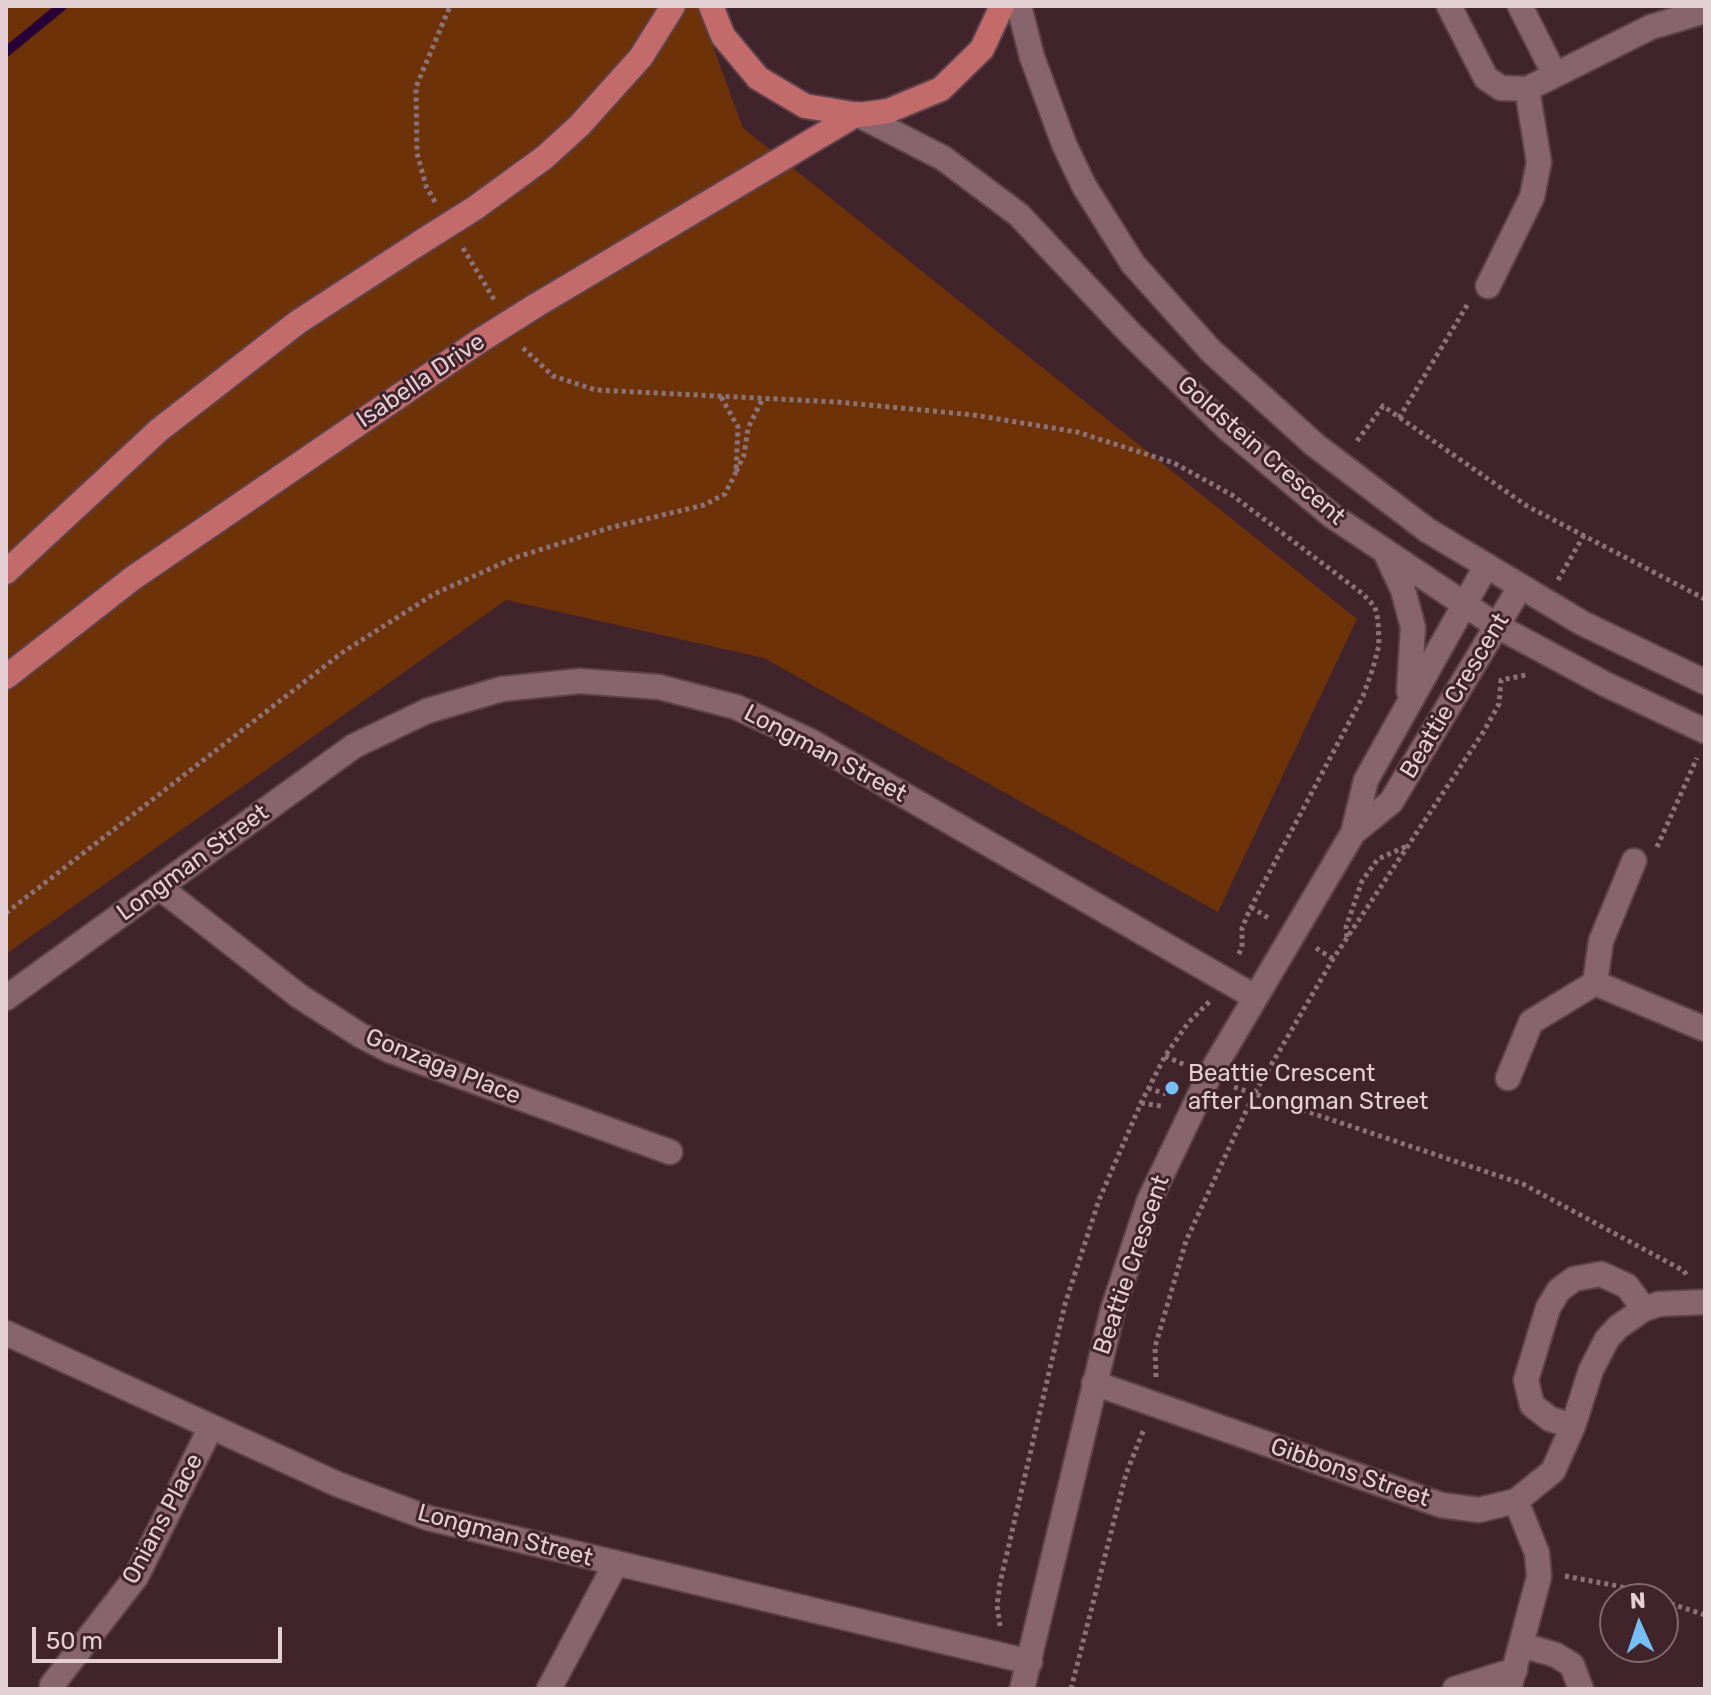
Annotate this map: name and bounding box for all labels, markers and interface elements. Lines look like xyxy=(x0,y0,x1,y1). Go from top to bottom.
street label: Isabella Drive xyxy=(351,328,491,434)
street label: Goldstein Crescent xyxy=(1171,370,1351,532)
street label: Beattie Crescent xyxy=(1394,608,1516,784)
street label: Longman Street xyxy=(739,699,911,809)
street label: Longman Street xyxy=(112,798,274,928)
street label: Gonzaga Place xyxy=(361,1023,525,1111)
place label: Beattie Crescent after Longman Street xyxy=(1188,1060,1428,1116)
marker: Beattie Crescent after Longman Street xyxy=(1163,1079,1181,1097)
street label: Beattie Crescent xyxy=(1088,1172,1176,1358)
street label: Gibbons Street xyxy=(1267,1432,1433,1514)
street label: Onians Place xyxy=(117,1449,209,1589)
street label: Longman Street xyxy=(414,1499,596,1573)
north arrow xyxy=(1599,1583,1679,1663)
text: N xyxy=(1629,1587,1646,1614)
scale bar xyxy=(36,1611,286,1661)
text: 50 m xyxy=(46,1627,103,1655)

